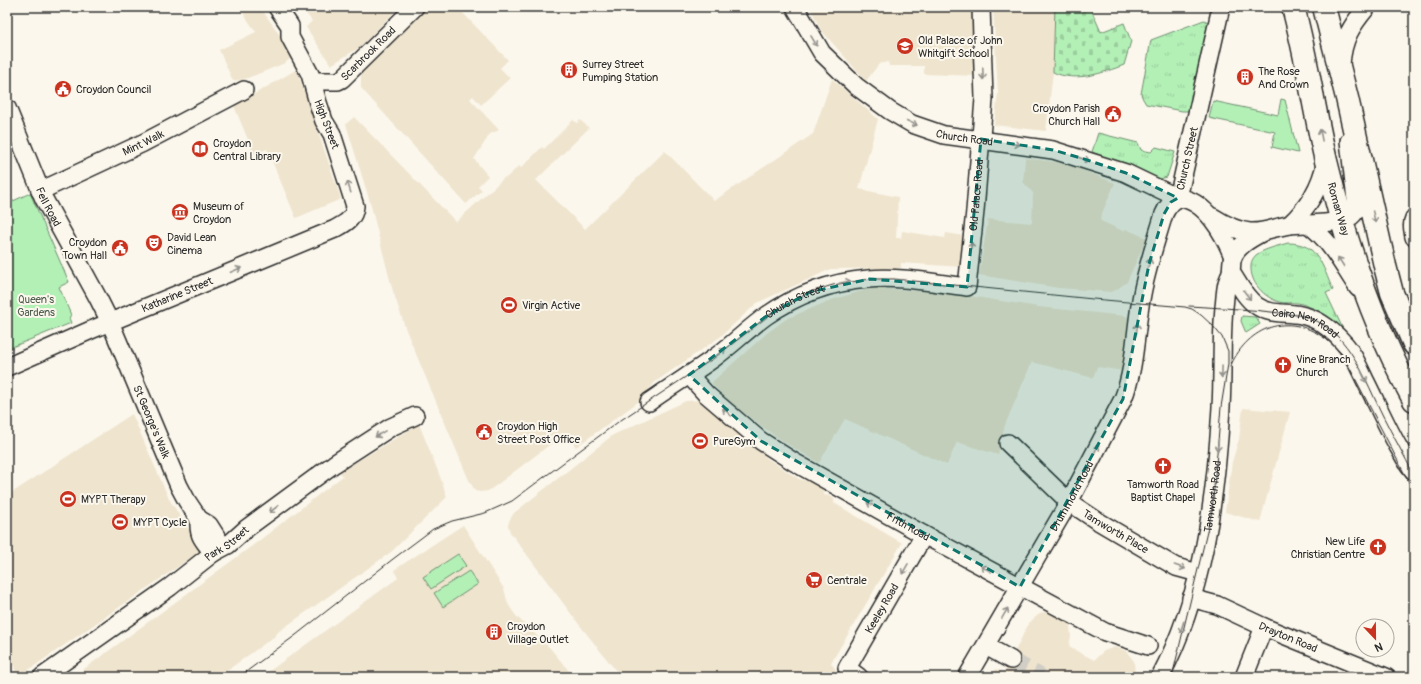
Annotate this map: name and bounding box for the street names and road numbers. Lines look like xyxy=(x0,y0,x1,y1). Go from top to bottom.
street label: Scarbrook Road xyxy=(338,24,398,84)
street label: High Street xyxy=(311,98,342,151)
street label: Church Street xyxy=(1174,125,1201,191)
street label: Mint Walk xyxy=(121,127,167,159)
street label: Church Road xyxy=(934,127,994,149)
street label: Old Palace Road xyxy=(967,159,986,232)
street label: Roman Way xyxy=(1325,181,1352,237)
street label: Fell Road xyxy=(33,185,64,229)
street label: Katharine Street xyxy=(140,274,215,315)
street label: Church Street xyxy=(763,282,827,322)
street label: Cairo New Road xyxy=(1271,306,1341,341)
street label: St George's Walk xyxy=(130,383,173,461)
street label: Drummond Road xyxy=(1047,459,1096,534)
street label: Tamworth Road xyxy=(1201,460,1224,534)
street label: Tamworth Place xyxy=(1080,507,1151,557)
street label: Frith Road xyxy=(884,509,932,544)
street label: Park Street xyxy=(202,523,252,564)
street label: Keeley Road xyxy=(862,581,902,636)
street label: Drayton Road xyxy=(1257,619,1319,655)

